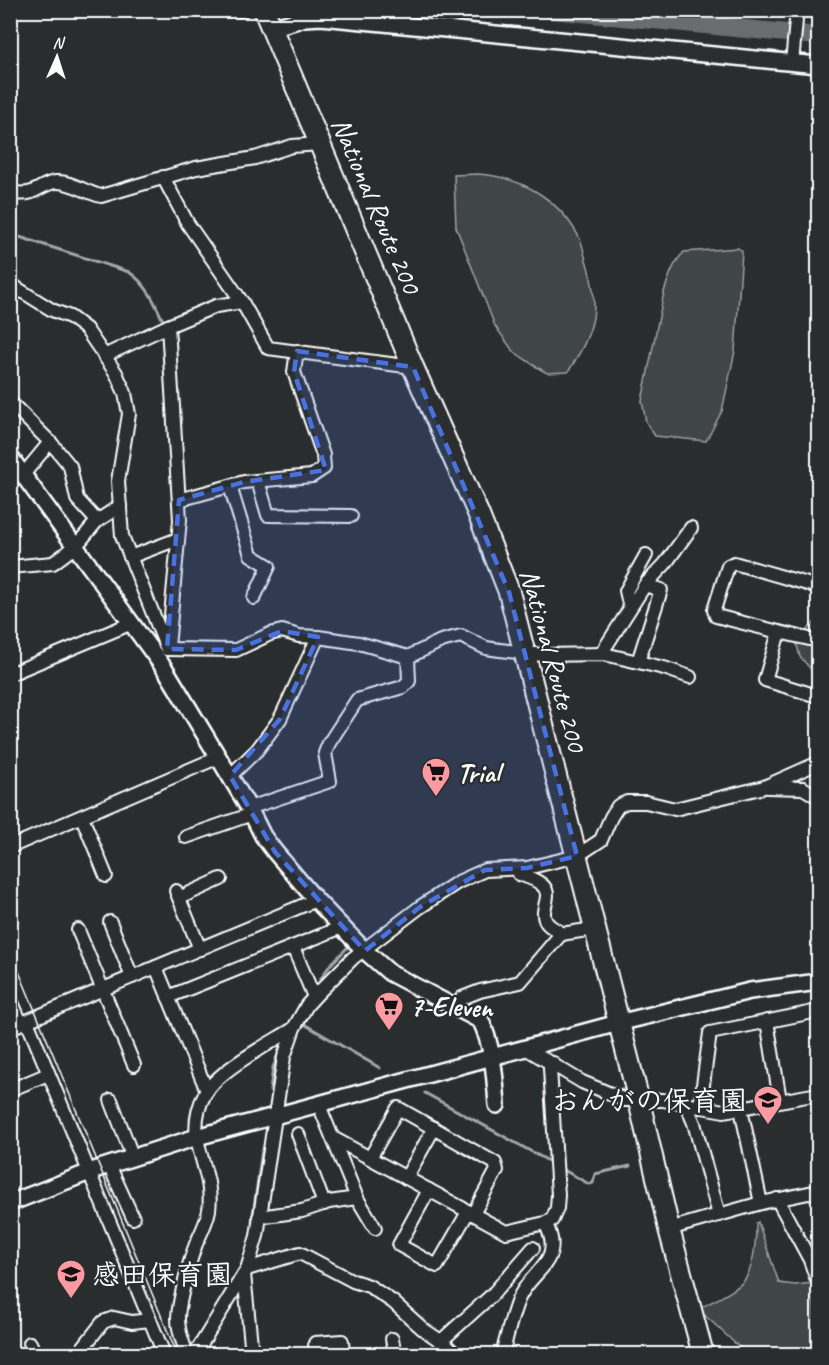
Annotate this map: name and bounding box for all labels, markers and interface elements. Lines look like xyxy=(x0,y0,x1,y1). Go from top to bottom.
north arrow xyxy=(27,27,87,87)
text: N xyxy=(52,33,66,53)
street label: National Route 200 xyxy=(324,112,430,301)
street label: National Route 200 xyxy=(512,565,595,758)
place label: Trial xyxy=(457,755,505,790)
supermarket icon: Trial xyxy=(420,756,452,798)
place label: 7-Eleven xyxy=(410,989,495,1024)
supermarket icon: 7-Eleven xyxy=(373,990,405,1032)
place label: おんがの保育園 xyxy=(551,1083,747,1118)
school or university icon: おんがの保育園 xyxy=(752,1084,784,1126)
place label: 感田保育園 xyxy=(92,1257,232,1292)
school or university icon: 感田保育園 xyxy=(55,1258,87,1300)

